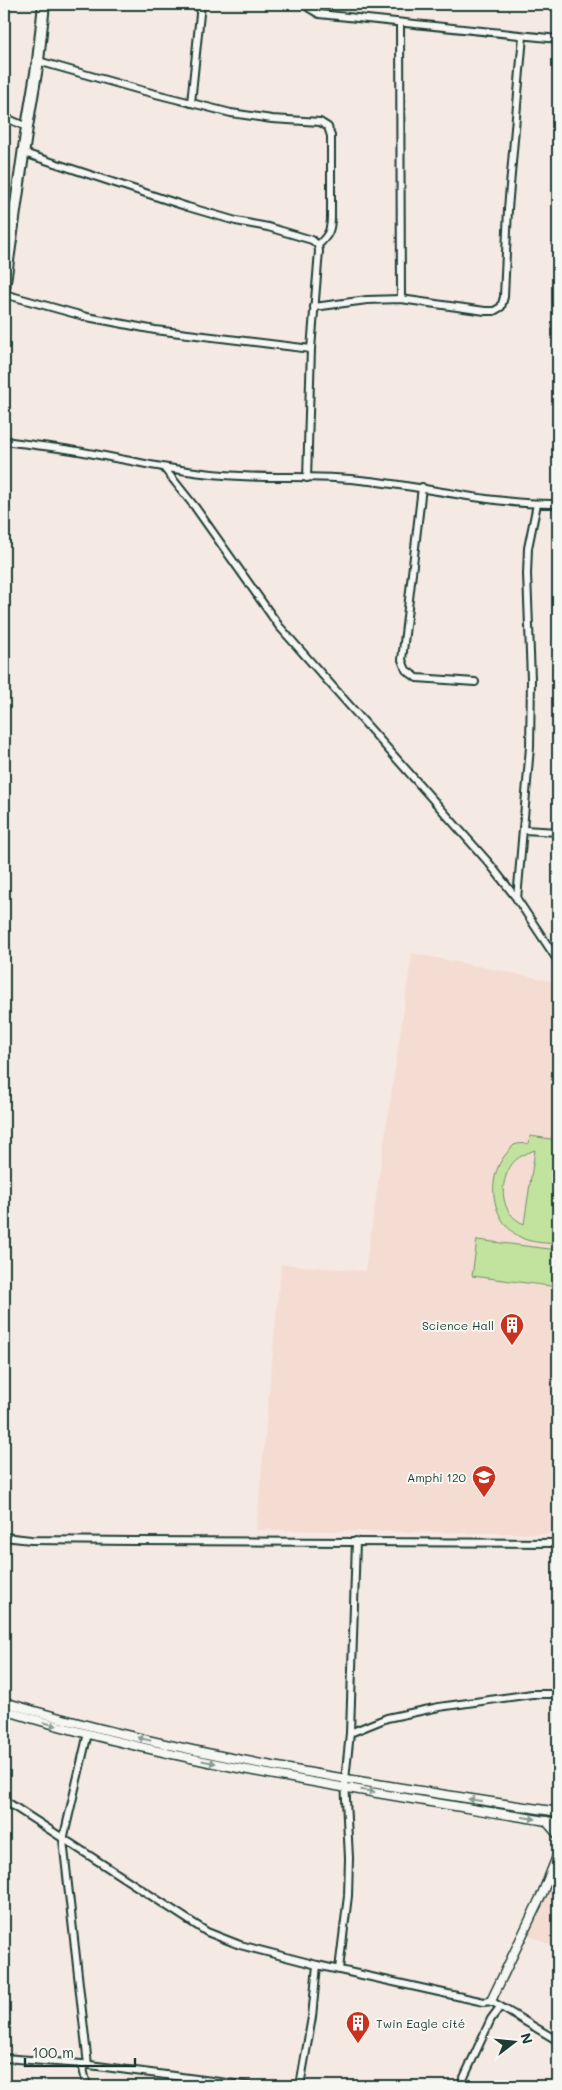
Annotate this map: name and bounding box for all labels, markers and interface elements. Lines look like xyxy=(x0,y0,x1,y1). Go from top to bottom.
building icon: Science Hall xyxy=(499,1312,525,1346)
place label: Science Hall xyxy=(422,1317,494,1333)
school or university icon: Amphi 120 xyxy=(471,1464,497,1498)
place label: Amphi 120 xyxy=(407,1469,467,1485)
one-way arrow xyxy=(43,1720,58,1728)
one-way arrow xyxy=(136,1735,151,1743)
one-way arrow xyxy=(201,1758,217,1766)
one-way arrow xyxy=(361,1788,377,1796)
one-way arrow xyxy=(467,1796,483,1804)
one-way arrow xyxy=(521,1814,537,1822)
building icon: Twin Eagle cité xyxy=(345,2010,371,2044)
place label: Twin Eagle cité xyxy=(376,2015,465,2031)
north arrow xyxy=(490,2018,540,2068)
text: N xyxy=(516,2031,538,2046)
scale bar xyxy=(25,2035,135,2067)
text: 100 m xyxy=(32,2042,74,2062)

